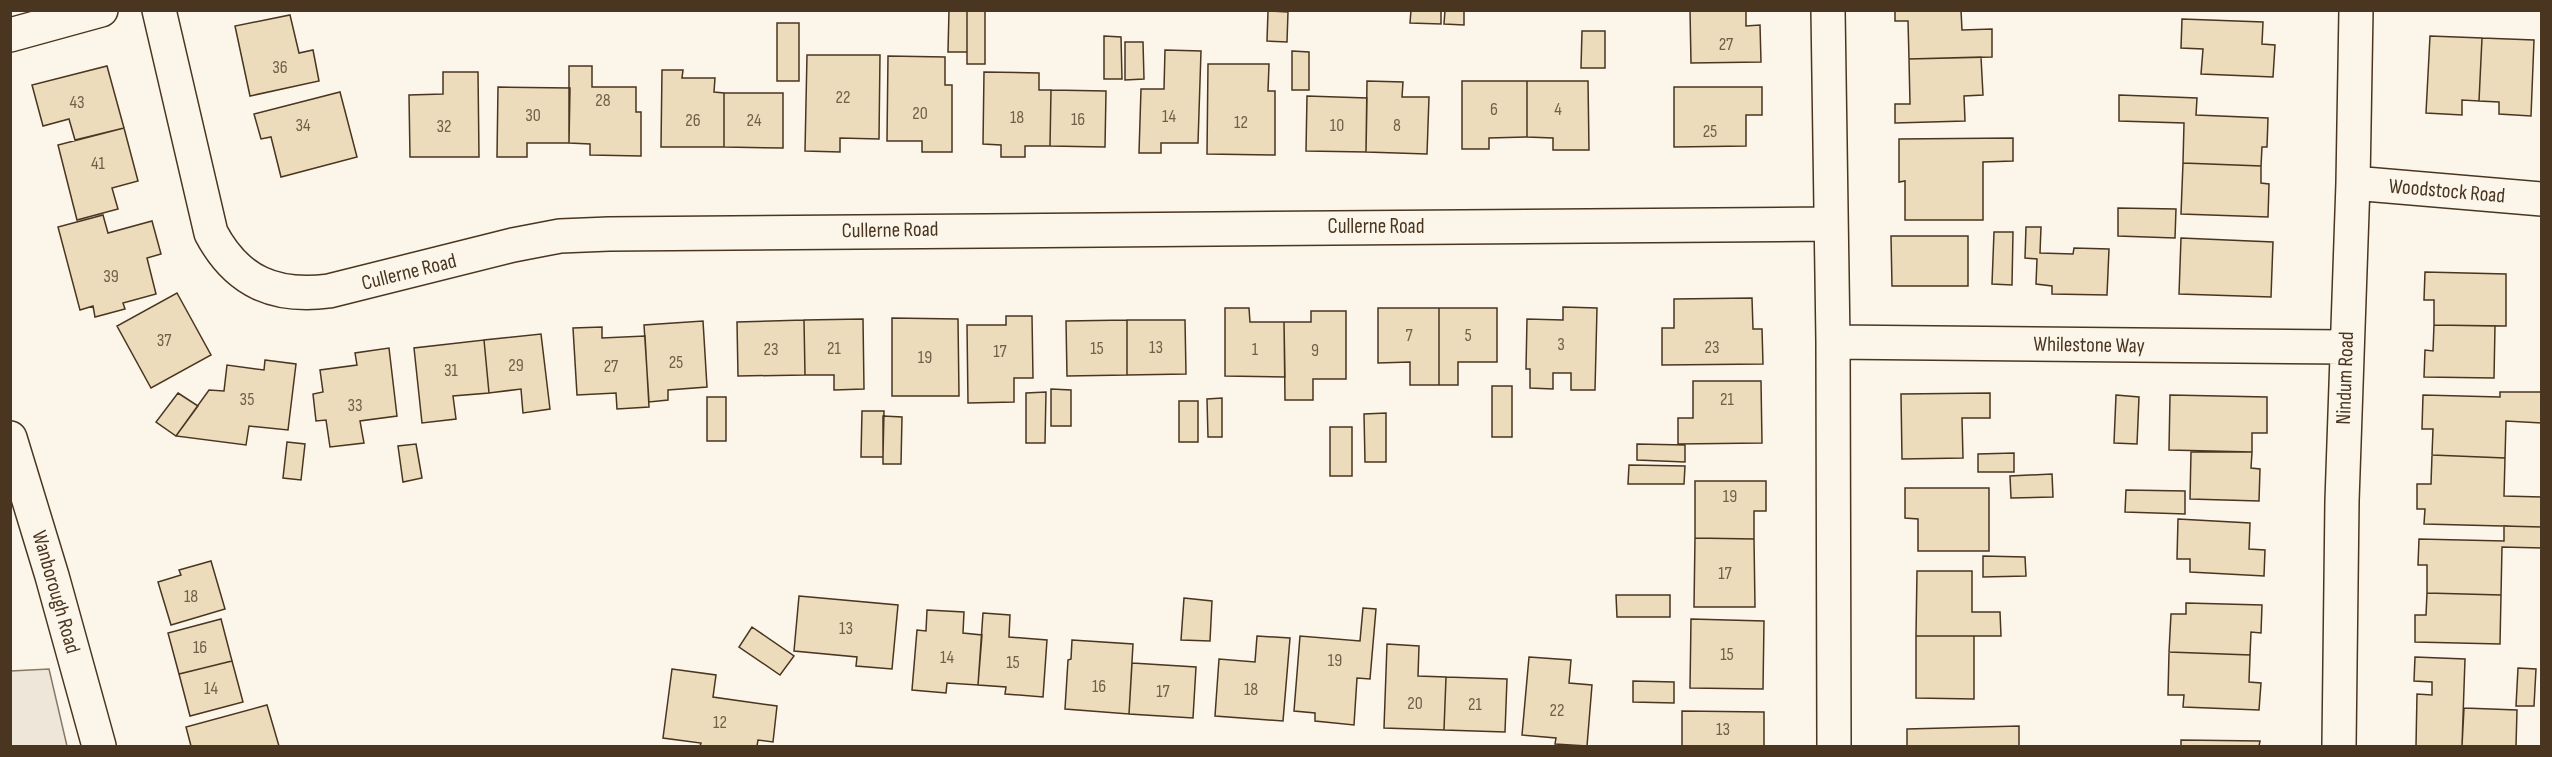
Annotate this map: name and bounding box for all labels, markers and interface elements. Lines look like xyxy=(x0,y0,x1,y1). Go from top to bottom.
house number: 27 xyxy=(1719,34,1734,55)
house number: 36 xyxy=(272,57,288,78)
house number: 22 xyxy=(836,87,850,108)
house number: 28 xyxy=(595,90,611,111)
house number: 43 xyxy=(69,92,85,113)
house number: 6 xyxy=(1490,99,1498,120)
house number: 4 xyxy=(1554,99,1562,120)
house number: 20 xyxy=(912,103,928,124)
house number: 30 xyxy=(525,105,541,126)
house number: 14 xyxy=(1162,106,1176,127)
house number: 18 xyxy=(1010,107,1024,128)
house number: 16 xyxy=(1071,109,1085,130)
house number: 26 xyxy=(685,110,701,131)
house number: 24 xyxy=(747,110,762,131)
house number: 12 xyxy=(1234,112,1248,133)
house number: 34 xyxy=(295,115,311,136)
house number: 10 xyxy=(1330,115,1344,136)
house number: 8 xyxy=(1393,115,1401,136)
house number: 32 xyxy=(437,116,451,137)
house number: 25 xyxy=(1703,121,1717,142)
house number: 41 xyxy=(91,153,106,174)
street label: Woodstock Road xyxy=(2388,173,2506,209)
street label: Cullerne Road xyxy=(1328,214,1424,239)
street label: Cullerne Road xyxy=(841,217,939,243)
street label: Cullerne Road xyxy=(359,248,459,296)
house number: 39 xyxy=(103,266,119,287)
house number: 7 xyxy=(1405,325,1413,346)
house number: 5 xyxy=(1464,325,1472,346)
house number: 37 xyxy=(157,330,172,351)
street label: Nindum Road xyxy=(2331,331,2359,425)
street label: Whilestone Way xyxy=(2033,332,2145,358)
house number: 3 xyxy=(1557,334,1565,355)
house number: 13 xyxy=(1149,337,1163,358)
house number: 23 xyxy=(1705,337,1720,358)
house number: 21 xyxy=(827,338,842,359)
house number: 15 xyxy=(1090,338,1104,359)
house number: 23 xyxy=(764,339,779,360)
house number: 1 xyxy=(1252,339,1259,360)
house number: 9 xyxy=(1311,340,1319,361)
house number: 17 xyxy=(993,341,1008,362)
house number: 19 xyxy=(918,347,932,368)
house number: 25 xyxy=(669,352,683,373)
house number: 29 xyxy=(508,355,524,376)
house number: 27 xyxy=(604,356,619,377)
house number: 31 xyxy=(444,360,459,381)
house number: 35 xyxy=(240,389,254,410)
house number: 21 xyxy=(1720,389,1735,410)
house number: 33 xyxy=(347,395,363,416)
house number: 19 xyxy=(1723,486,1737,507)
street label: Wanborough Road xyxy=(27,528,85,656)
house number: 17 xyxy=(1718,563,1733,584)
house number: 18 xyxy=(184,586,198,607)
house number: 13 xyxy=(839,618,853,639)
house number: 16 xyxy=(193,637,207,658)
house number: 15 xyxy=(1720,644,1734,665)
house number: 14 xyxy=(940,647,954,668)
house number: 19 xyxy=(1328,650,1342,671)
house number: 15 xyxy=(1006,652,1020,673)
house number: 16 xyxy=(1092,676,1106,697)
house number: 14 xyxy=(204,678,218,699)
house number: 18 xyxy=(1244,679,1258,700)
house number: 17 xyxy=(1156,681,1171,702)
house number: 20 xyxy=(1407,693,1423,714)
house number: 21 xyxy=(1468,694,1483,715)
house number: 22 xyxy=(1550,700,1564,721)
house number: 12 xyxy=(713,712,727,733)
house number: 13 xyxy=(1716,719,1730,740)

